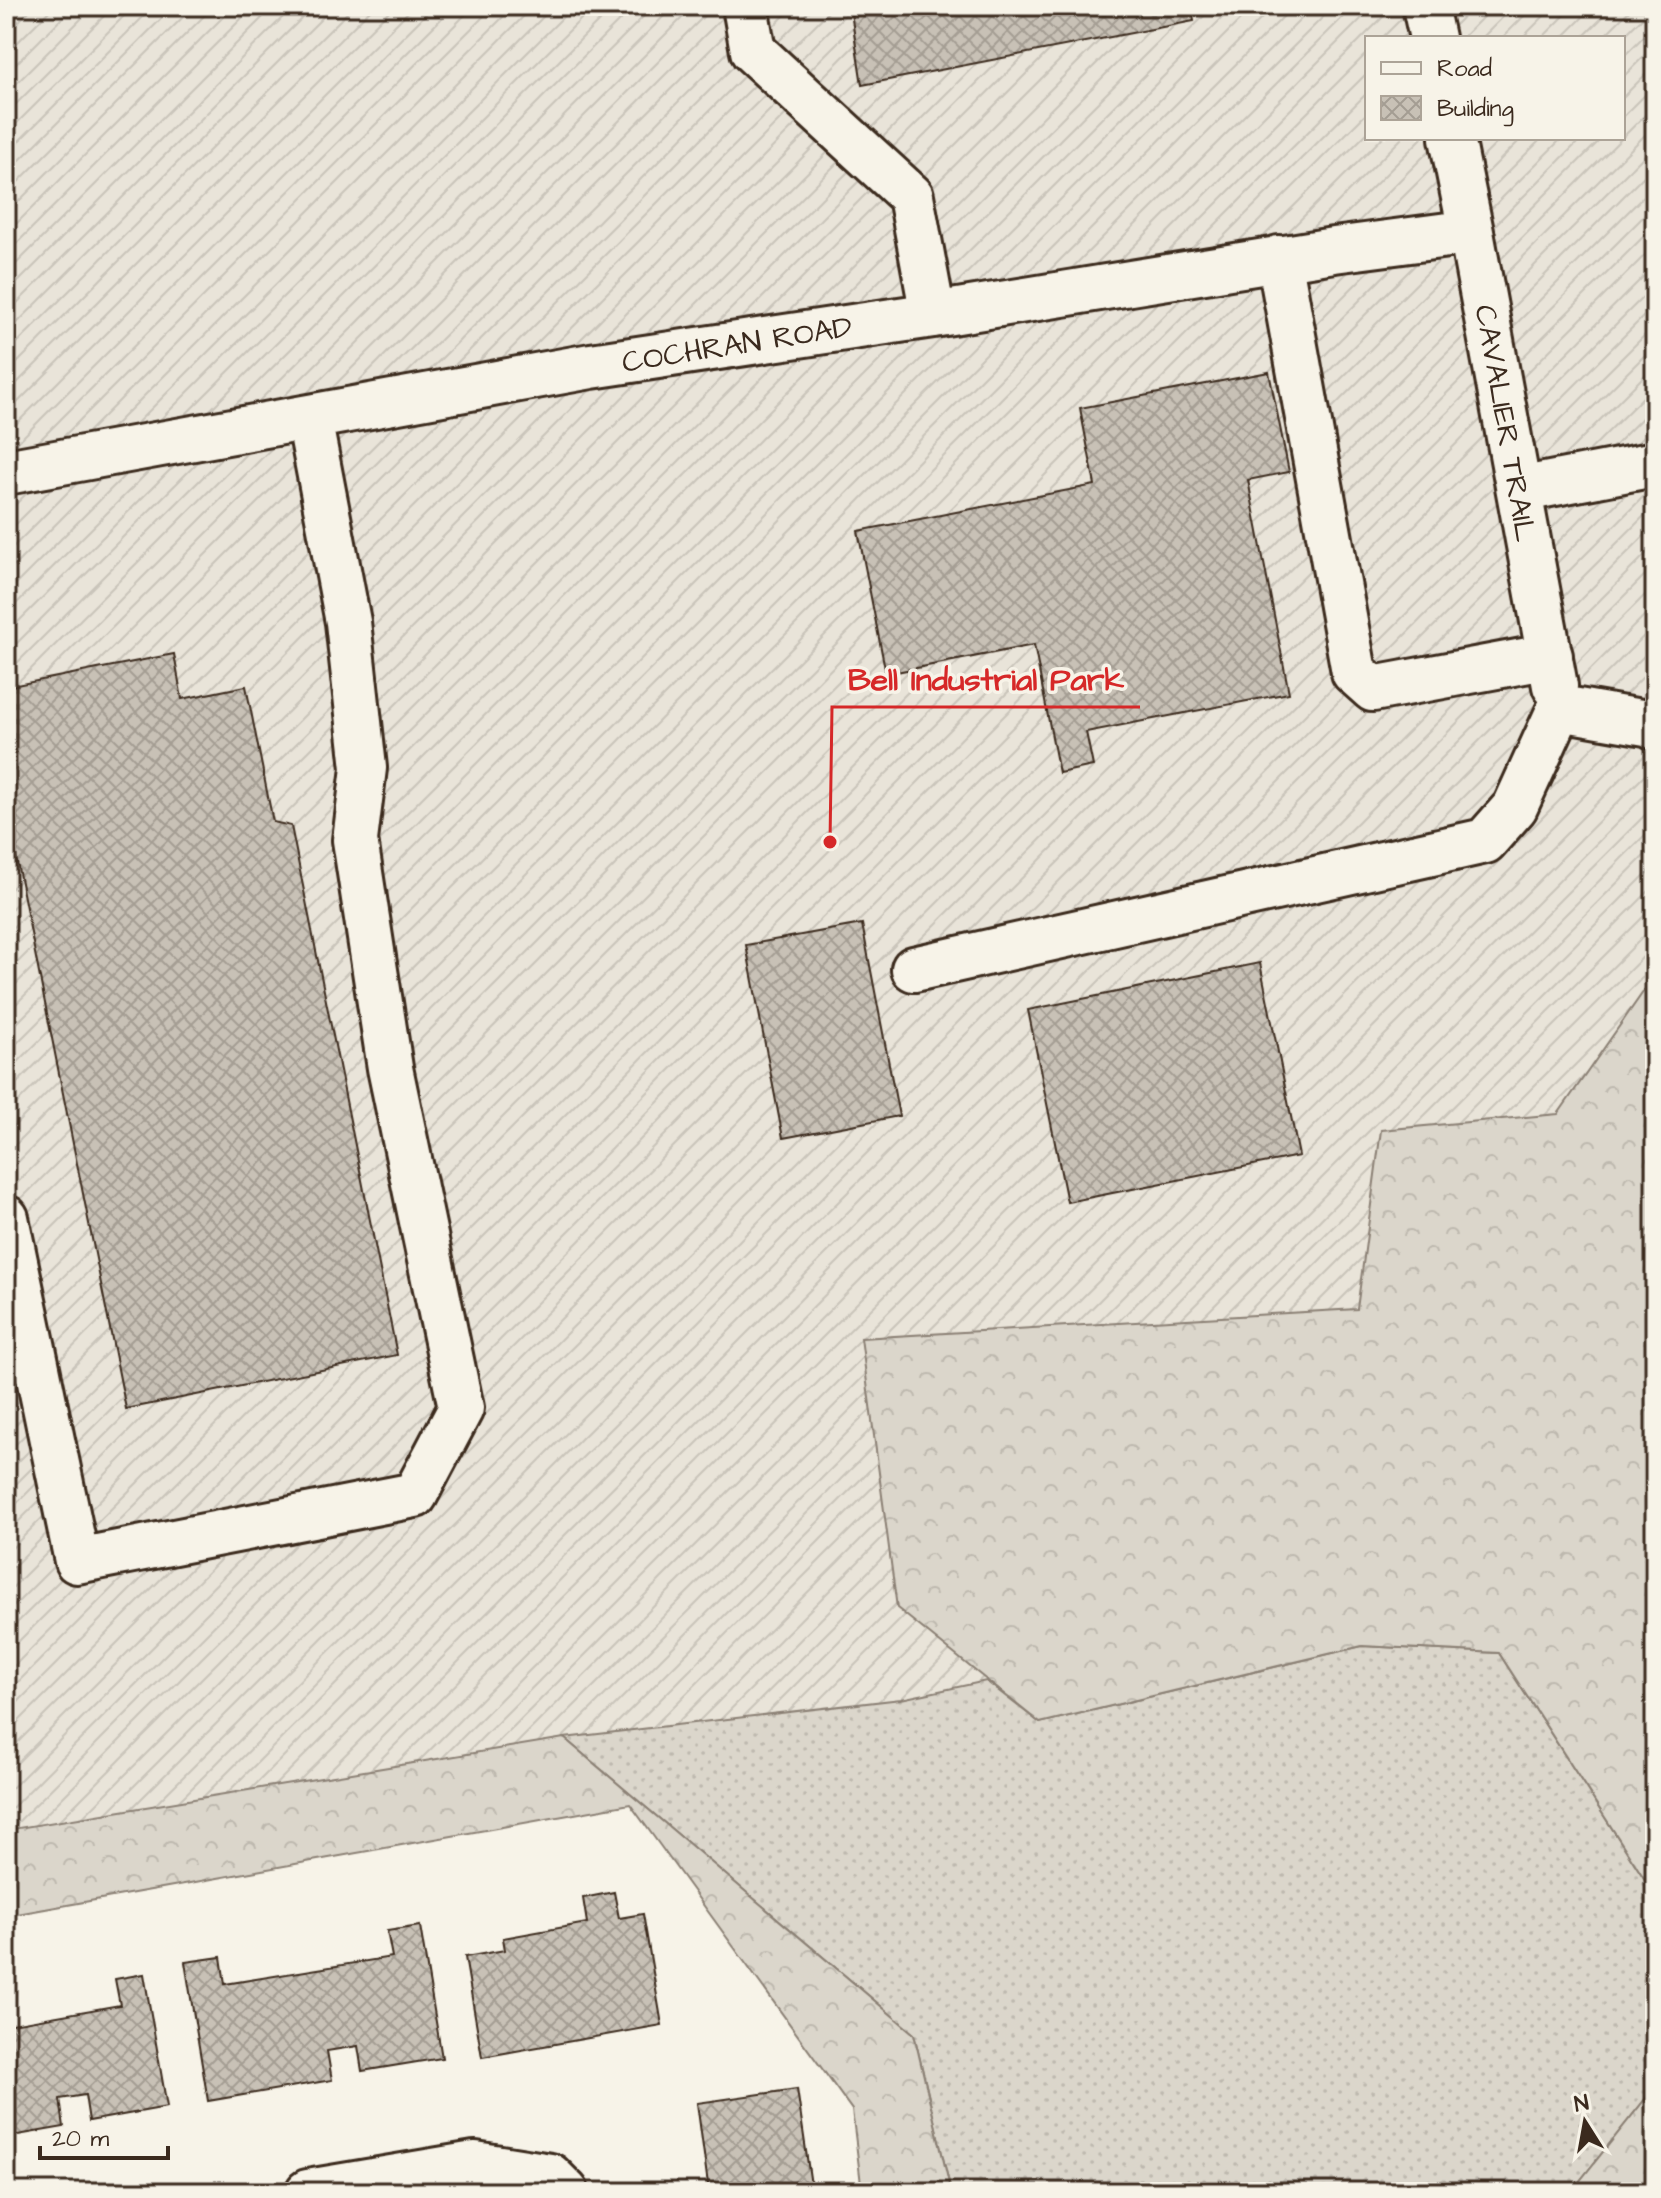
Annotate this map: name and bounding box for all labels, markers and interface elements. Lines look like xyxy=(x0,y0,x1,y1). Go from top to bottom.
legend xyxy=(1365,36,1625,140)
text: Road xyxy=(1437,52,1492,86)
text: Building xyxy=(1437,92,1514,127)
street label: CAVALIER TRAIL xyxy=(1464,302,1547,545)
street label: COCHRAN ROAD xyxy=(619,306,855,384)
callout: Bell Industrial Park xyxy=(832,651,1140,707)
text: Bell Industrial Park xyxy=(848,658,1124,703)
north arrow xyxy=(1545,2082,1625,2162)
text: N xyxy=(1572,2087,1591,2120)
scale bar xyxy=(40,2110,168,2160)
text: 20 m xyxy=(52,2122,109,2156)

